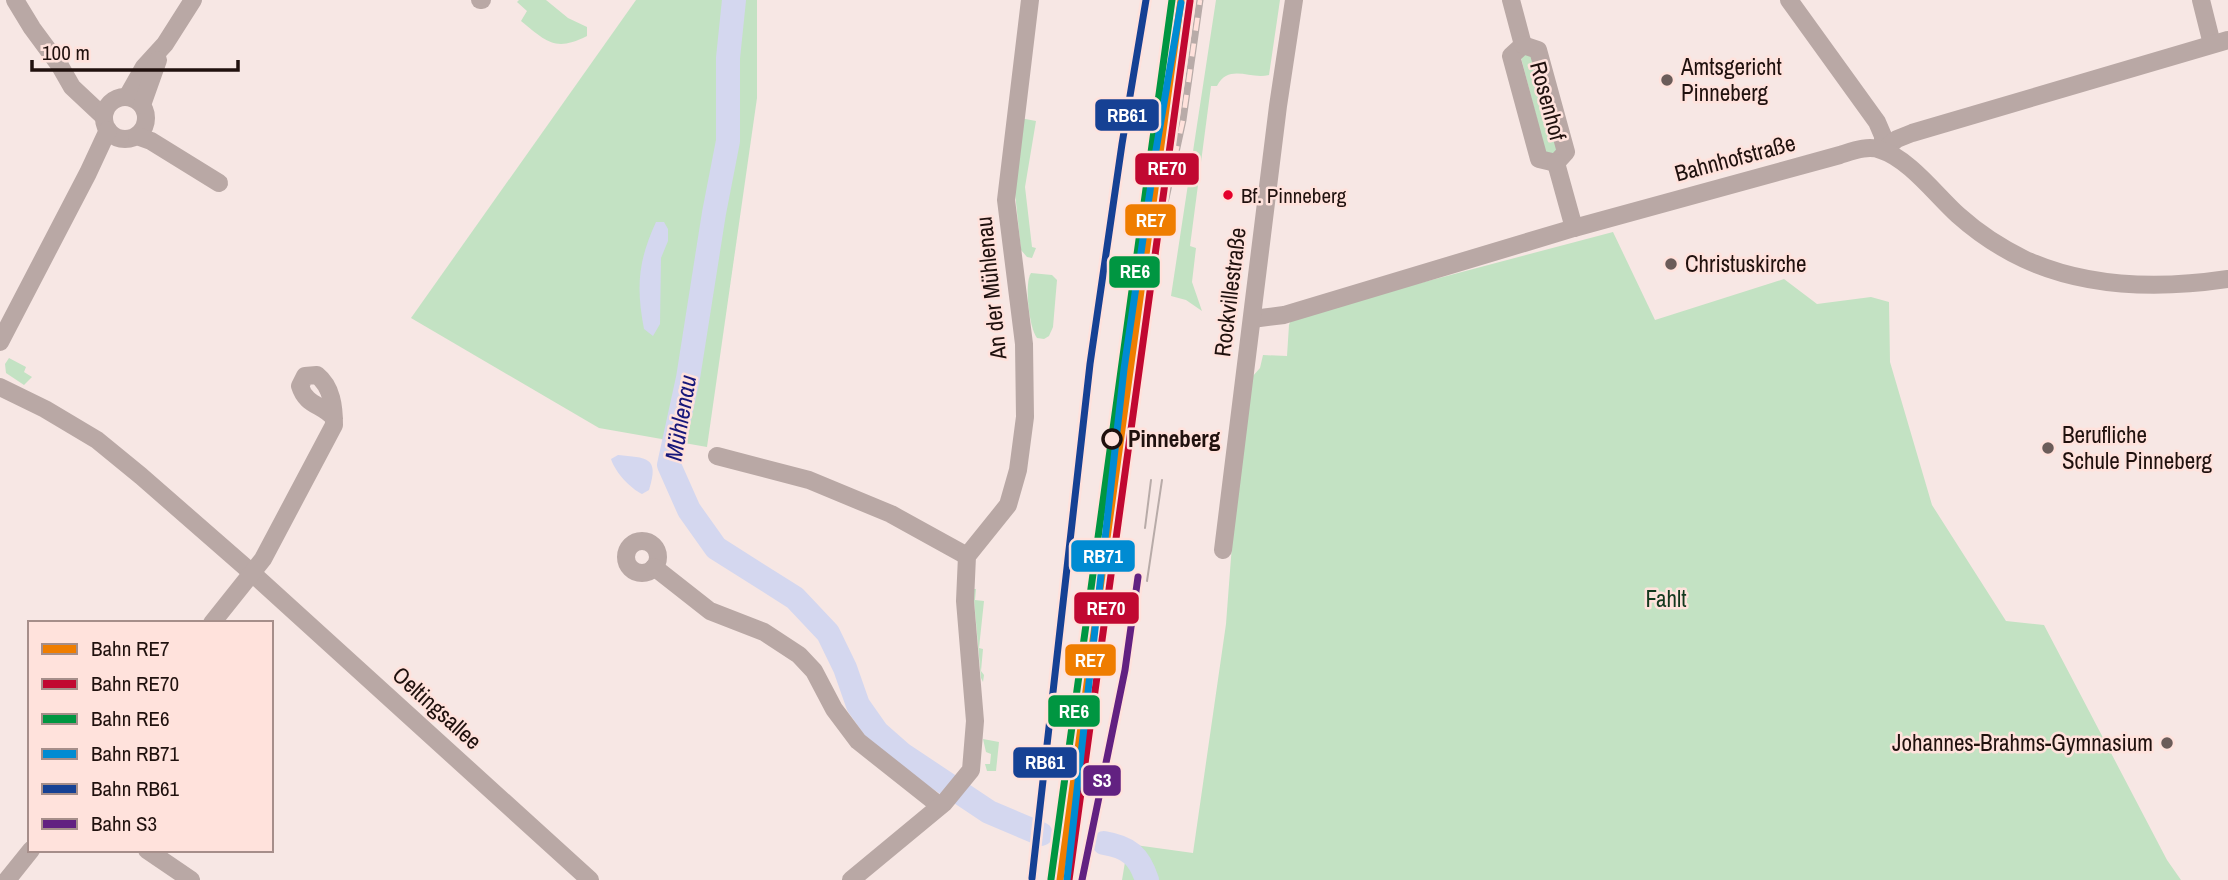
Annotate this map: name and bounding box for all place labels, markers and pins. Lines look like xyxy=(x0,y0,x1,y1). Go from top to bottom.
place label: Amtsgericht Pinneberg xyxy=(1680,51,1782,108)
marker: Amtsgericht Pinneberg xyxy=(1659,72,1675,88)
place label: Bf. Pinneberg xyxy=(1241,181,1347,210)
marker: Bf. Pinneberg xyxy=(1221,188,1235,202)
place label: Christuskirche xyxy=(1685,248,1807,279)
marker: Christuskirche xyxy=(1663,256,1679,272)
place label: Berufliche Schule Pinneberg xyxy=(2062,419,2212,476)
place label: Pinneberg xyxy=(1128,423,1221,454)
marker: Pinneberg xyxy=(1102,429,1122,449)
marker: Berufliche Schule Pinneberg xyxy=(2040,440,2056,456)
place label: Johannes-Brahms-Gymnasium xyxy=(1892,727,2153,758)
marker: Johannes-Brahms-Gymnasium xyxy=(2159,735,2175,751)

